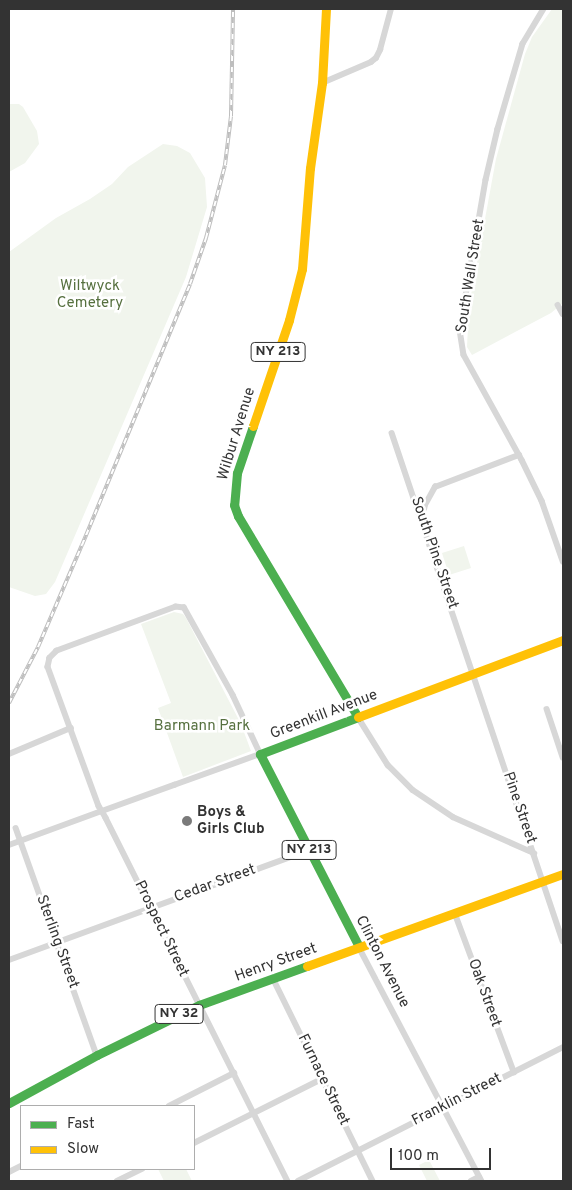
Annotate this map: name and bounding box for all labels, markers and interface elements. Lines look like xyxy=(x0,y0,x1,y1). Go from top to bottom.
street label: South Wall Street xyxy=(453,217,489,335)
park label: Wiltwyck Cemetery xyxy=(57,277,123,312)
road number: NY 213 xyxy=(249,341,307,364)
street label: Wilbur Avenue xyxy=(214,385,260,483)
street label: South Pine Street xyxy=(406,494,462,612)
street label: Greenkill Avenue xyxy=(268,686,380,744)
park label: Barmann Park xyxy=(154,718,250,736)
street label: Pine Street xyxy=(498,770,540,846)
place label: Boys & Girls Club xyxy=(197,803,265,838)
marker: Boys & Girls Club xyxy=(181,815,193,827)
road number: NY 213 xyxy=(280,838,338,862)
street label: Cedar Street xyxy=(172,861,258,907)
street label: Prospect Street xyxy=(130,878,192,980)
street label: Sterling Street xyxy=(32,893,82,991)
street label: Clinton Avenue xyxy=(351,913,413,1011)
street label: Henry Street xyxy=(232,940,320,986)
street label: Oak Street xyxy=(463,956,505,1030)
road number: NY 32 xyxy=(154,1002,204,1026)
street label: Furnace Street xyxy=(293,1031,353,1129)
street label: Franklin Street xyxy=(409,1070,505,1130)
legend xyxy=(20,1105,195,1170)
text: Fast xyxy=(67,1115,95,1134)
scale bar xyxy=(392,1138,493,1170)
text: Slow xyxy=(67,1140,99,1159)
text: 100 m xyxy=(398,1147,439,1166)

